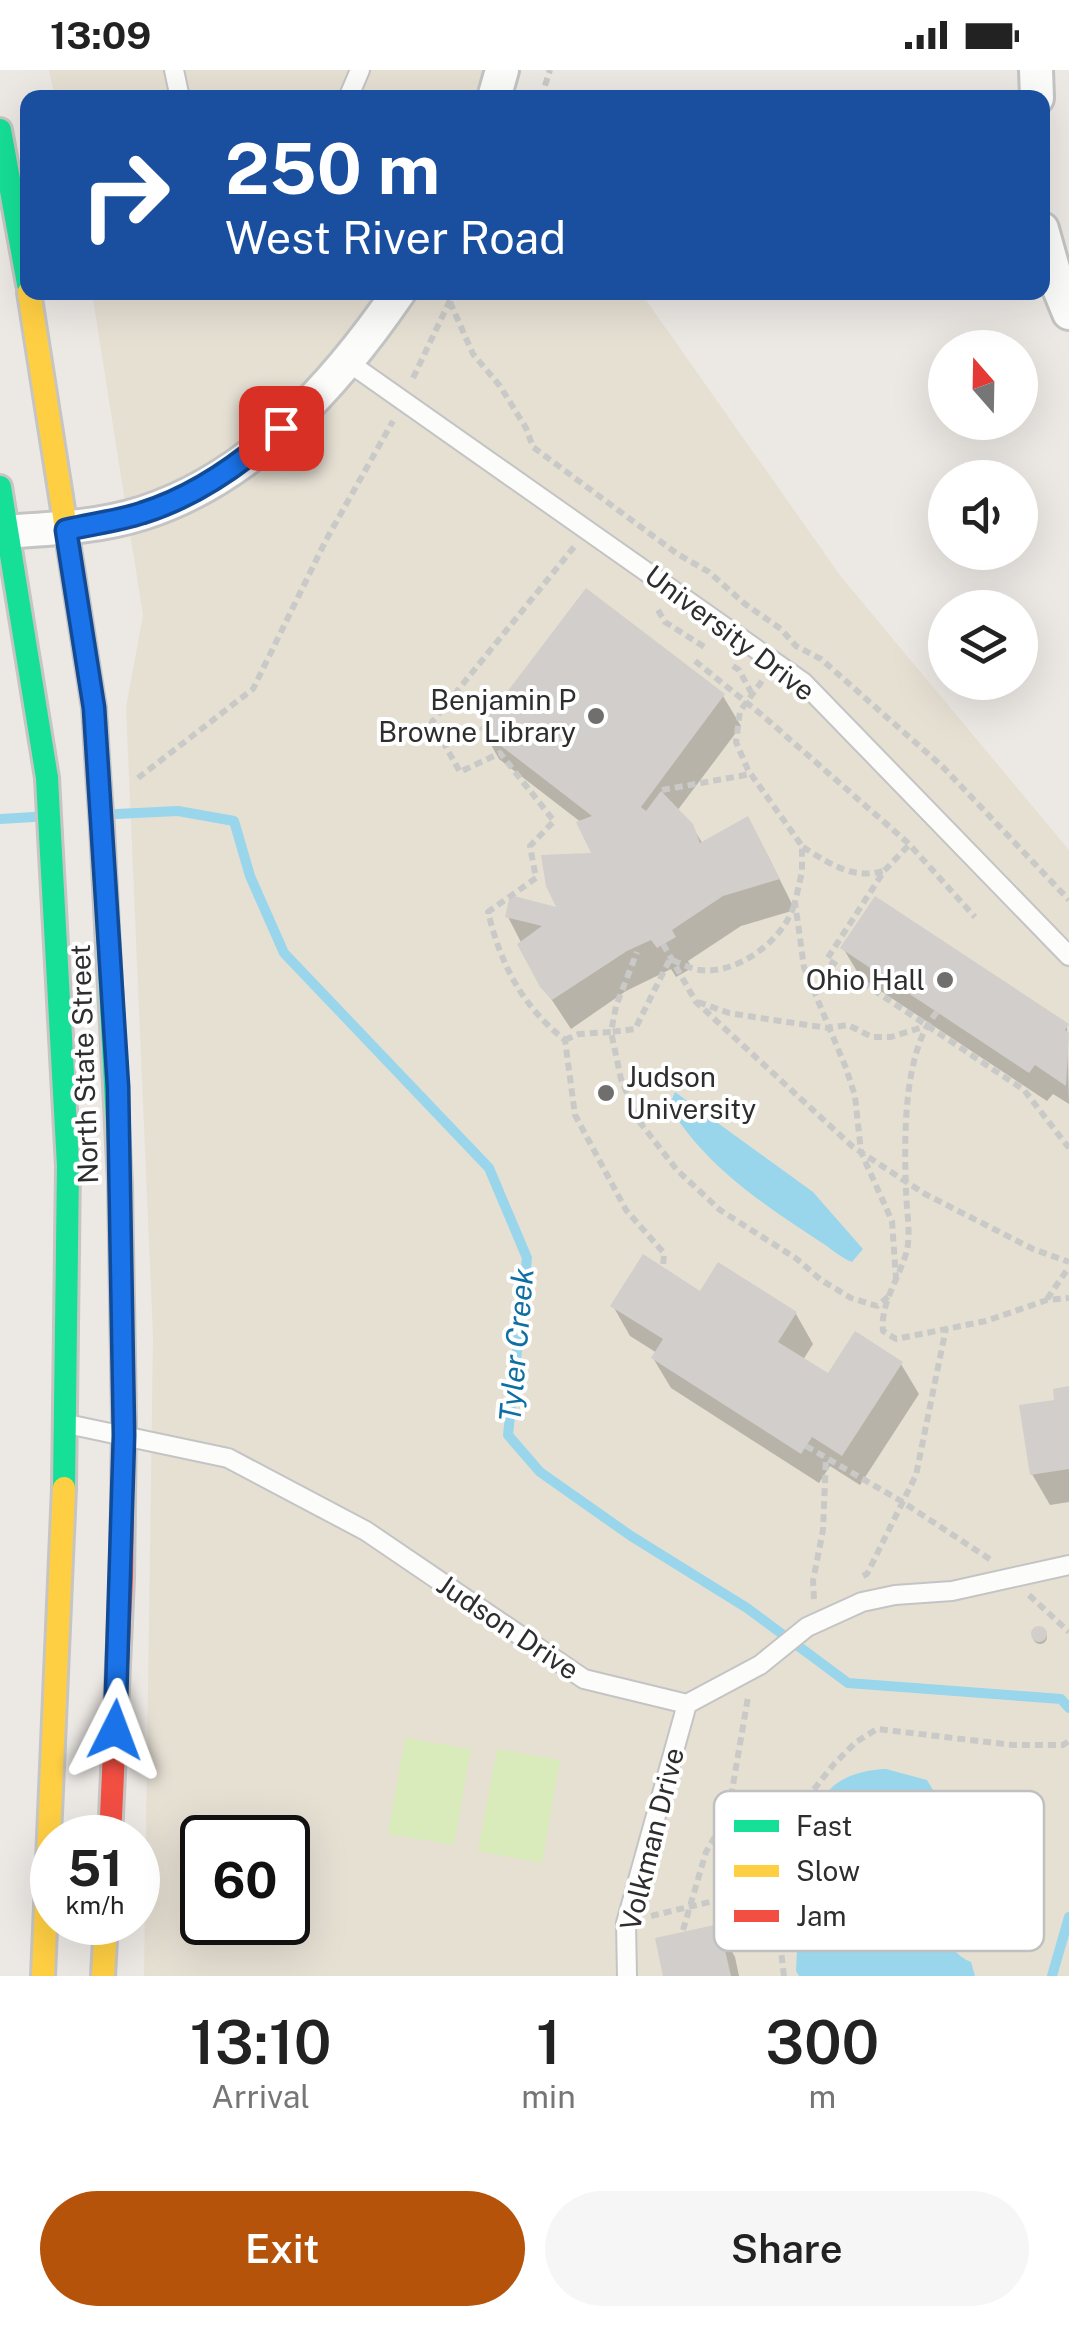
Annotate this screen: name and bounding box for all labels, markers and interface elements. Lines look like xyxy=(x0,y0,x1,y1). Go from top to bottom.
text: 13:09 xyxy=(50,13,151,58)
text: 250 m xyxy=(225,127,440,210)
icon: right xyxy=(60,130,190,260)
text: West River Road xyxy=(225,211,566,264)
north arrow xyxy=(928,330,1038,440)
map controls xyxy=(928,330,1038,700)
pin xyxy=(239,386,324,471)
icon: arrive xyxy=(254,401,309,456)
button: sound xyxy=(928,460,1038,570)
street label: University Drive xyxy=(639,558,822,707)
button: layers xyxy=(928,590,1038,700)
place label: Benjamin P Browne Library xyxy=(378,683,576,748)
marker: Benjamin P Browne Library xyxy=(585,705,607,727)
street label: North State Street xyxy=(63,944,104,1184)
place label: Ohio Hall xyxy=(806,963,925,996)
marker: Ohio Hall xyxy=(934,969,956,991)
place label: Judson University xyxy=(626,1060,756,1125)
marker: Judson University xyxy=(595,1082,617,1104)
water label: Tyler Creek xyxy=(491,1266,541,1423)
street label: Judson Drive xyxy=(431,1567,585,1686)
position arrow xyxy=(63,1678,167,1782)
street label: Volkman Drive xyxy=(613,1744,690,1934)
legend xyxy=(714,1791,1044,1951)
text: Fast xyxy=(796,1809,852,1842)
speed limit sign: 60 xyxy=(180,1815,310,1945)
text: 51 xyxy=(67,1838,123,1897)
text: Slow xyxy=(796,1854,860,1887)
text: km/h xyxy=(66,1890,124,1920)
text: Jam xyxy=(796,1899,847,1932)
text: 13:10 xyxy=(190,2007,332,2078)
text: 1 xyxy=(536,2007,561,2078)
text: 300 xyxy=(765,2007,879,2078)
text: Arrival xyxy=(211,2078,310,2115)
text: min xyxy=(521,2078,576,2115)
text: m xyxy=(808,2078,836,2115)
button: Exit xyxy=(40,2191,525,2306)
button: Share xyxy=(545,2191,1029,2306)

